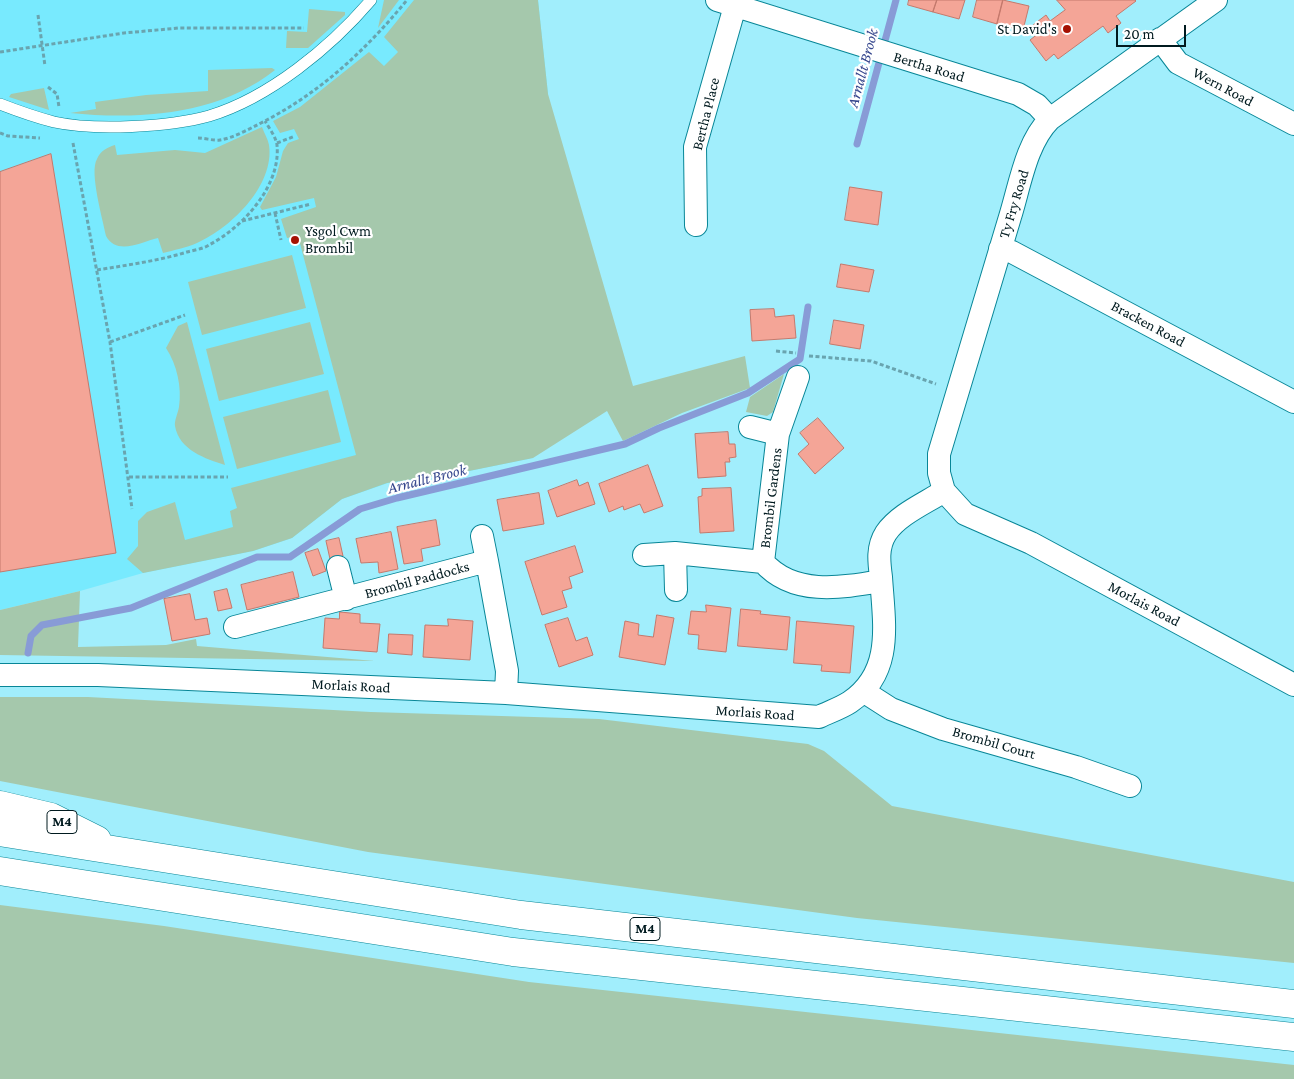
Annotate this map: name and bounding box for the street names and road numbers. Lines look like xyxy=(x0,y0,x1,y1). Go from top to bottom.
street label: Bertha Road xyxy=(891,48,967,86)
street label: Wern Road xyxy=(1189,63,1257,111)
street label: Bertha Place xyxy=(688,76,724,152)
street label: Ty Fry Road xyxy=(995,168,1033,240)
street label: Bracken Road xyxy=(1108,297,1188,351)
street label: Brombil Gardens xyxy=(756,447,786,549)
street label: Brombil Paddocks xyxy=(363,557,471,603)
street label: Morlais Road xyxy=(1105,577,1183,631)
street label: Morlais Road xyxy=(311,675,391,697)
street label: Morlais Road xyxy=(715,701,795,725)
street label: Brombil Court xyxy=(950,723,1038,763)
road number: M4 xyxy=(47,810,77,834)
road number: M4 xyxy=(630,918,660,941)

